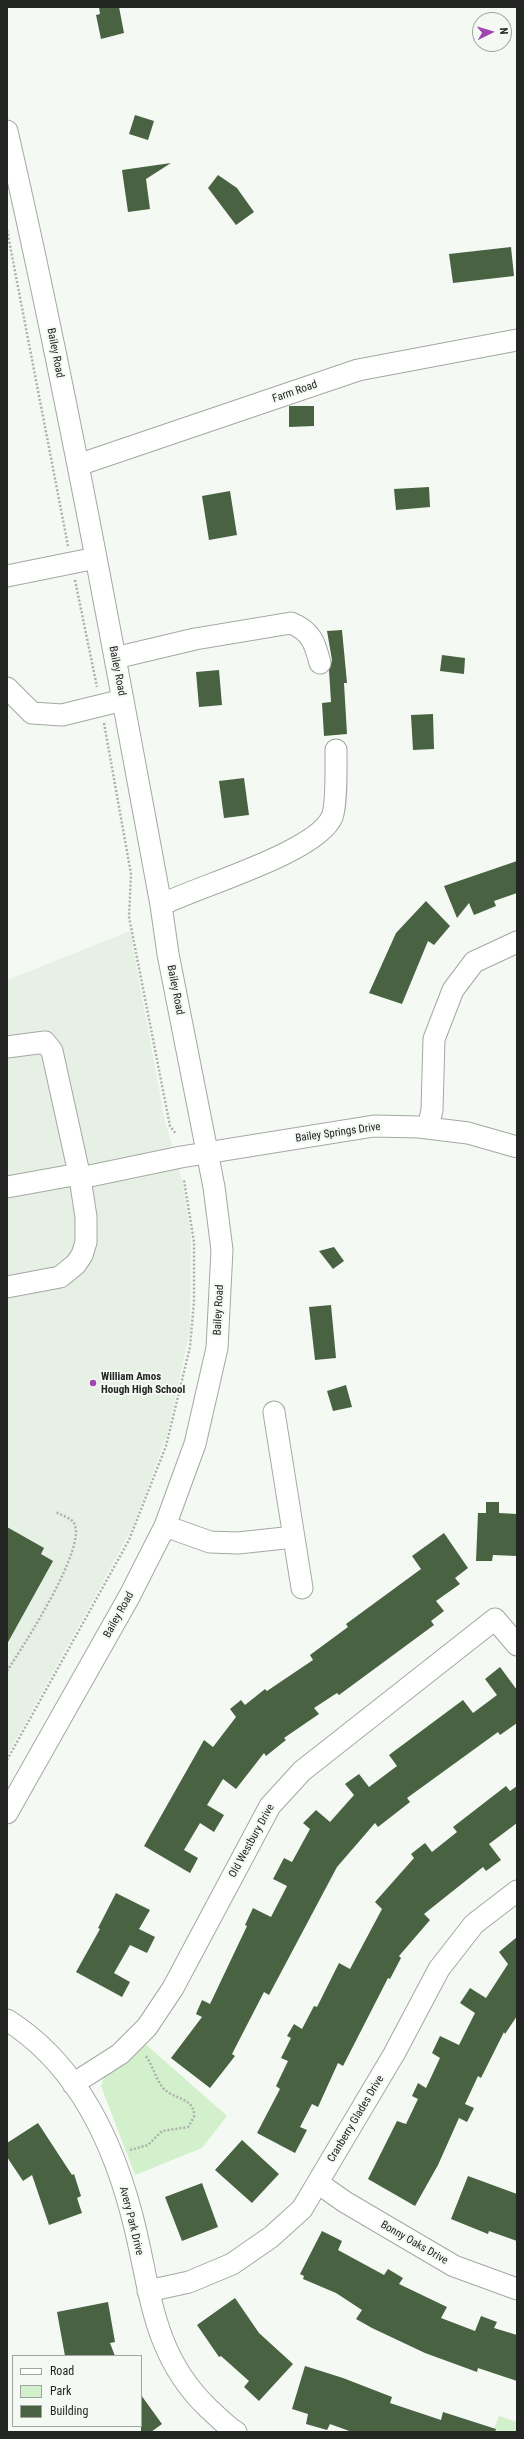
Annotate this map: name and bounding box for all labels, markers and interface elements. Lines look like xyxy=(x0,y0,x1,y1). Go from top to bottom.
north arrow xyxy=(472,12,512,52)
text: N xyxy=(497,27,510,35)
street label: Bailey Road xyxy=(44,327,66,379)
street label: Farm Road xyxy=(271,378,319,406)
street label: Bailey Road xyxy=(106,645,128,697)
street label: Bailey Road xyxy=(164,964,186,1016)
street label: Bailey Springs Drive xyxy=(295,1120,381,1146)
street label: Bailey Road xyxy=(211,1284,227,1336)
place label: William Amos Hough High School xyxy=(101,1370,185,1396)
marker: William Amos Hough High School xyxy=(88,1378,98,1388)
street label: Bailey Road xyxy=(101,1590,137,1640)
street label: Old Westbury Drive xyxy=(226,1802,278,1880)
street label: Cranberry Glades Drive xyxy=(325,2073,387,2165)
street label: Avery Park Drive xyxy=(116,2185,146,2257)
street label: Bonny Oaks Drive xyxy=(378,2218,450,2268)
legend xyxy=(12,2355,142,2427)
text: Road xyxy=(50,2364,74,2378)
text: Park xyxy=(50,2384,71,2398)
text: Building xyxy=(50,2404,88,2418)

